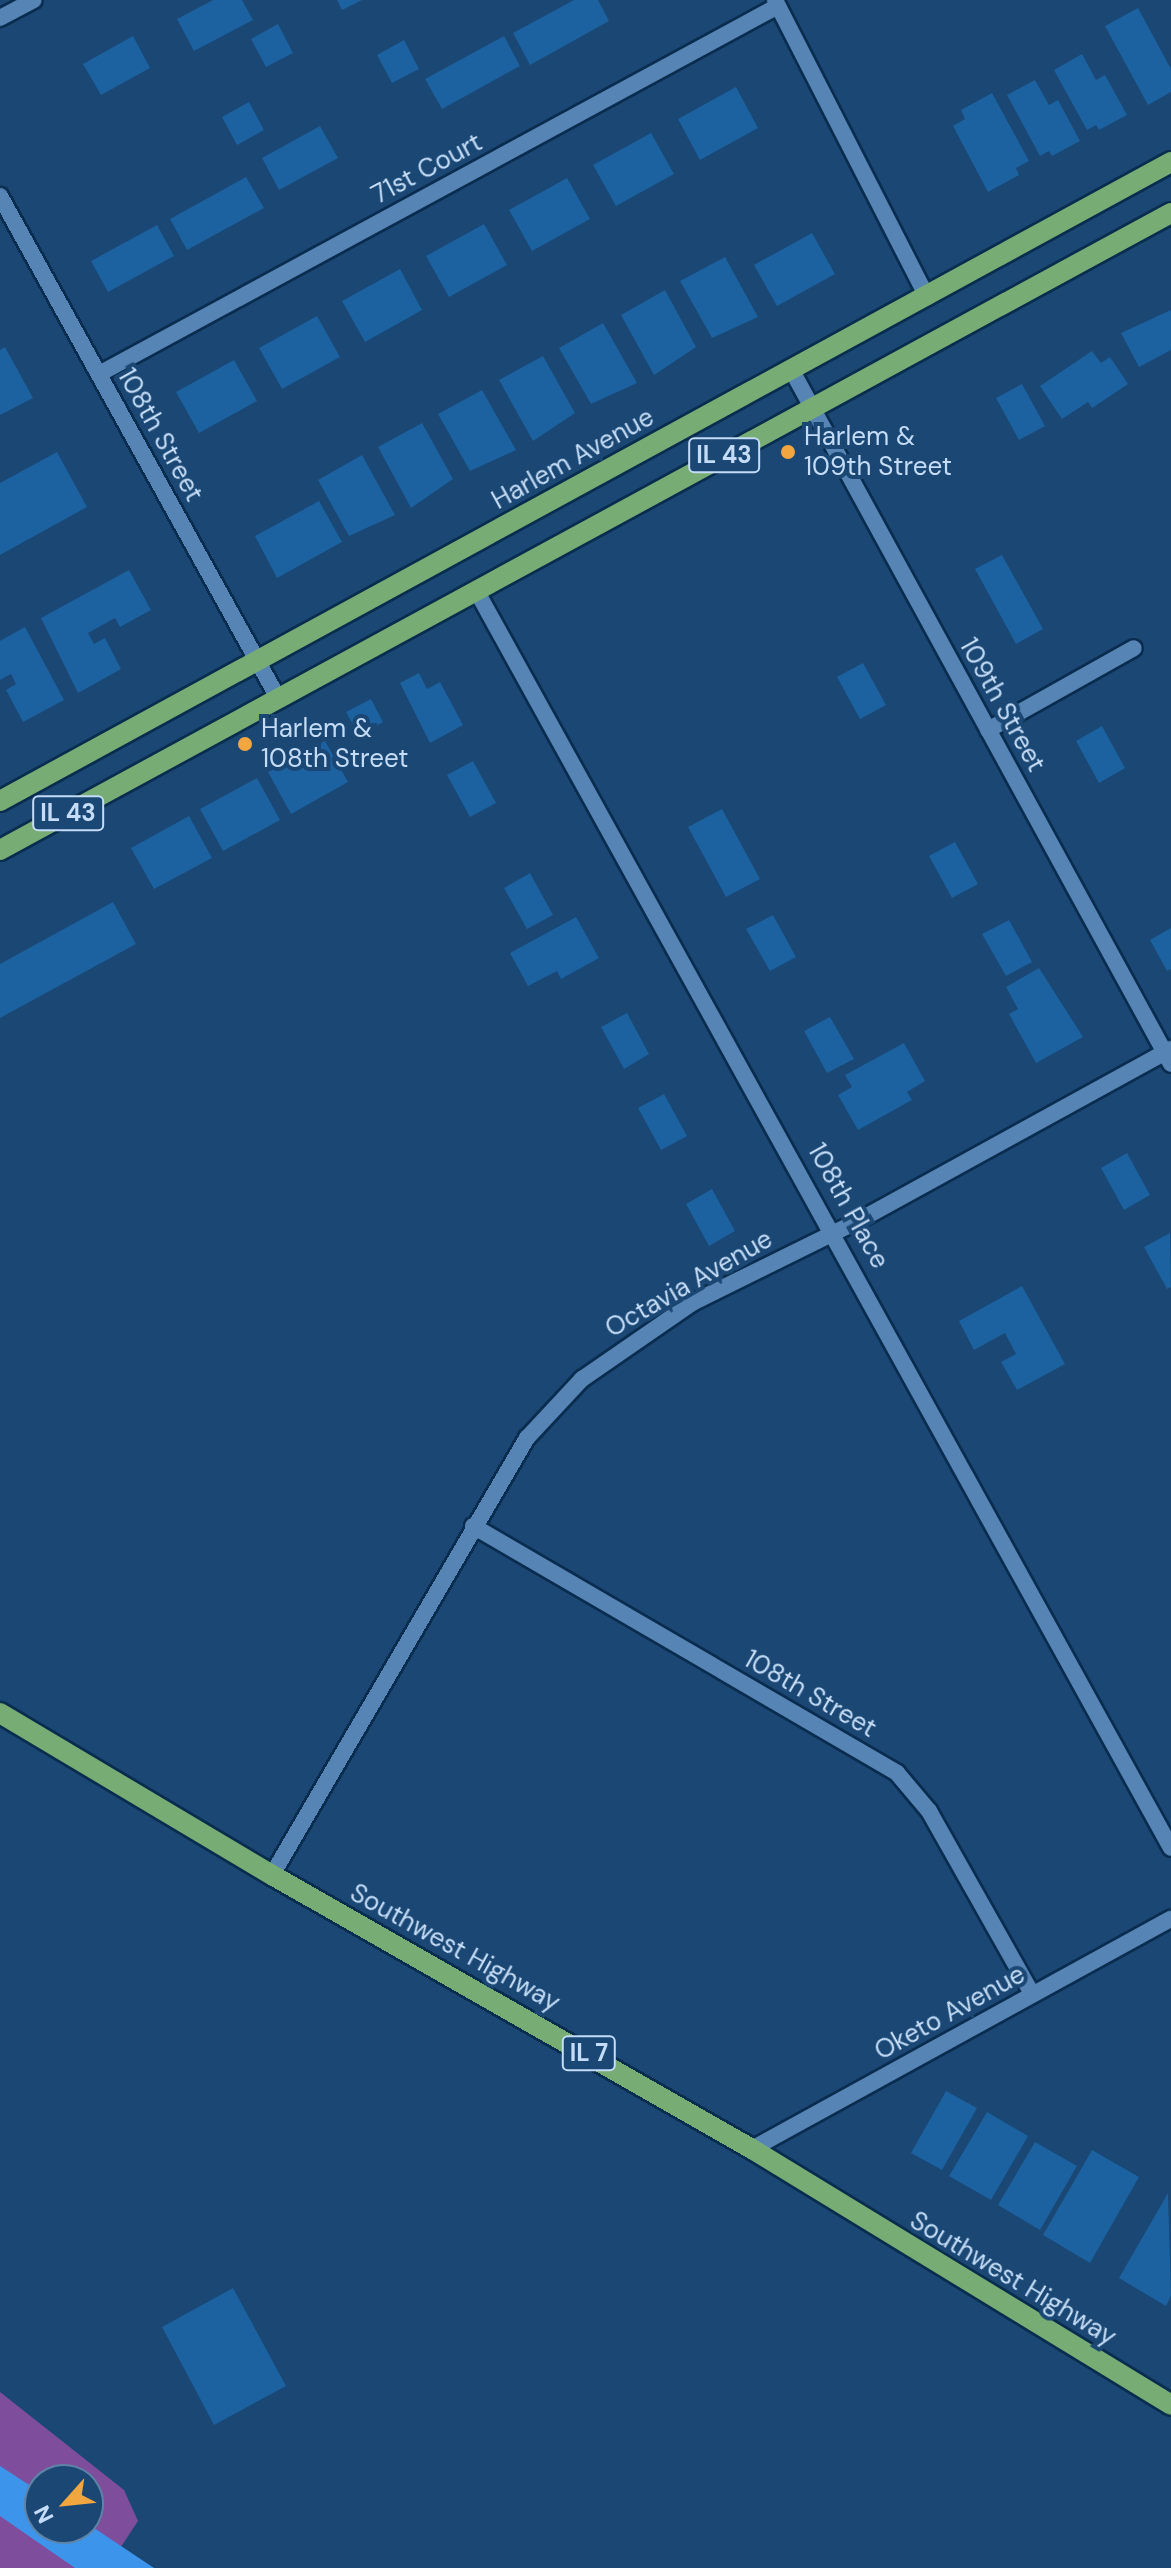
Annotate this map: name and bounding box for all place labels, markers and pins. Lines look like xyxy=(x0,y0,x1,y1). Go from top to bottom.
place label: Harlem & 109th Street xyxy=(804,421,952,482)
marker: Harlem & 109th Street xyxy=(779,443,797,461)
place label: Harlem & 108th Street xyxy=(261,713,408,774)
marker: Harlem & 108th Street xyxy=(236,735,254,753)

